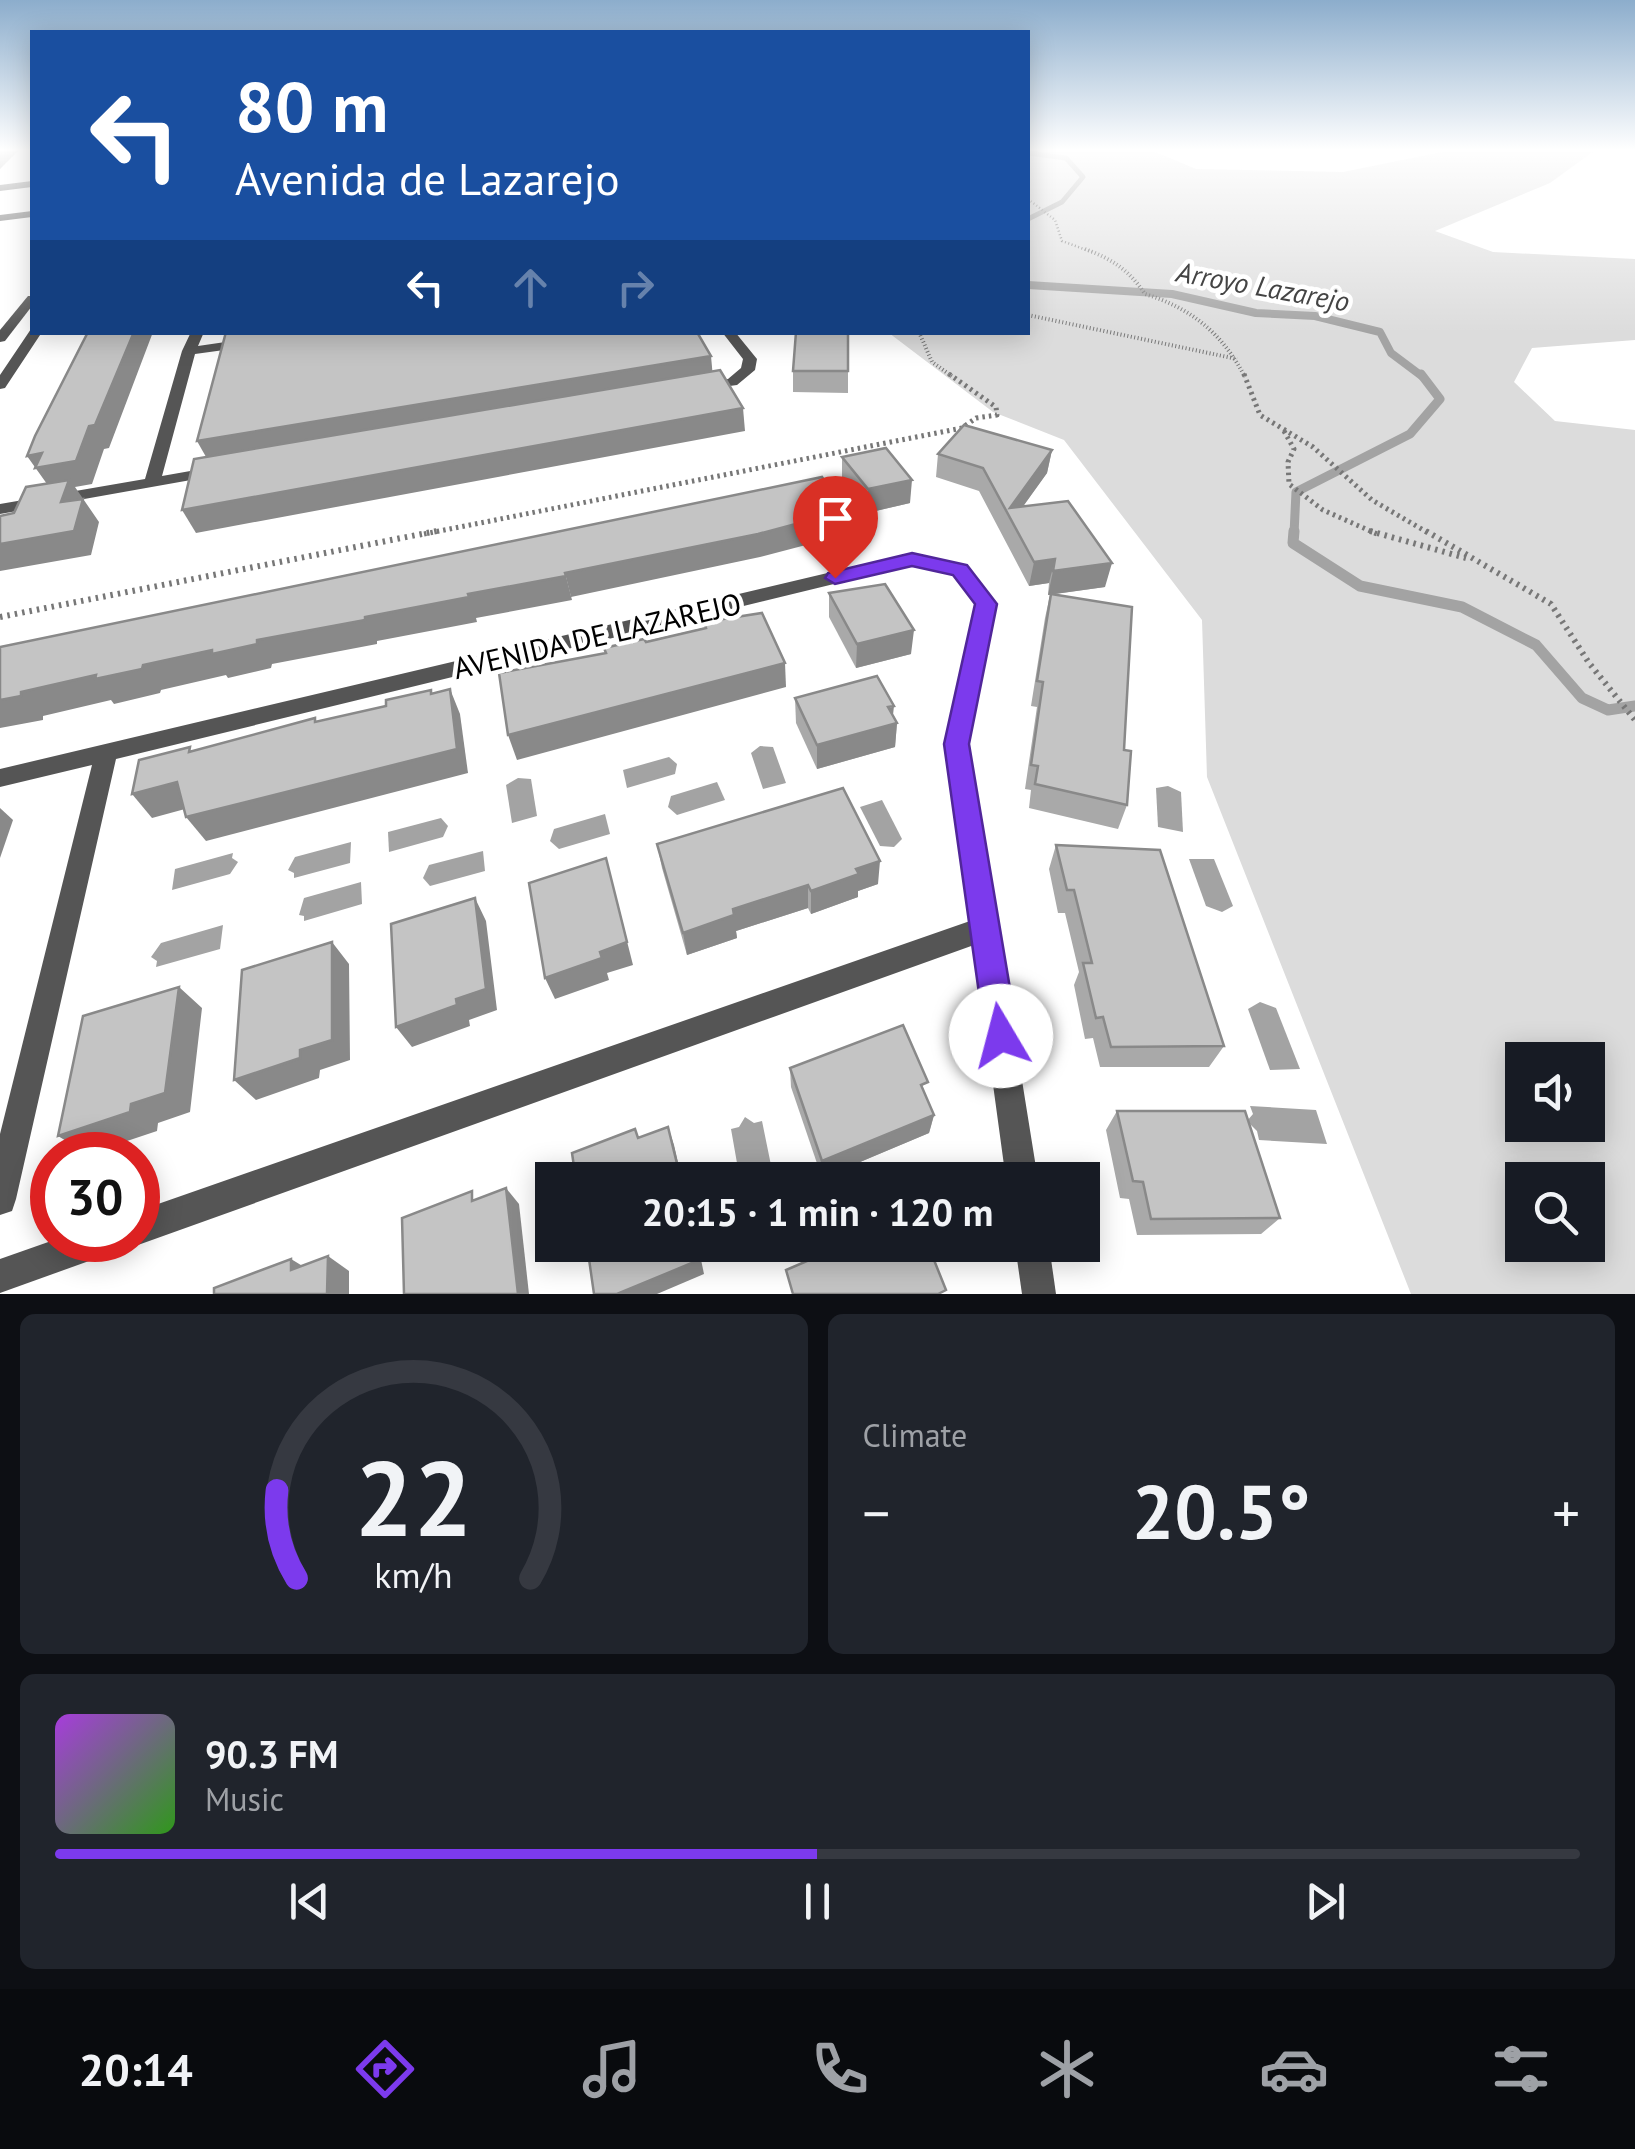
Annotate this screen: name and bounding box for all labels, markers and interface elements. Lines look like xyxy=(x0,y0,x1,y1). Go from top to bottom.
text: 80 m xyxy=(235,61,388,151)
icon: left xyxy=(70,70,200,200)
text: Avenida de Lazarejo xyxy=(235,149,620,207)
water label: Arroyo Lazarejo xyxy=(1173,252,1353,319)
icon: left xyxy=(398,260,453,315)
icon: ahead xyxy=(503,260,558,315)
icon: right xyxy=(608,260,663,315)
pin xyxy=(793,476,878,579)
icon: arrive xyxy=(808,491,863,546)
street label: AVENIDA DE LAZAREJO xyxy=(449,583,745,687)
position arrow xyxy=(949,984,1053,1088)
map controls xyxy=(1505,1042,1605,1262)
button: sound xyxy=(1505,1042,1605,1142)
speed limit sign: 30 xyxy=(30,1132,160,1262)
button: search xyxy=(1505,1162,1605,1262)
text: 20:15 · 1 min · 120 m xyxy=(642,1187,993,1236)
text: Climate xyxy=(863,1414,967,1456)
text: 22 xyxy=(355,1430,473,1565)
text: 20.5° xyxy=(1132,1463,1311,1560)
text: − xyxy=(863,1477,890,1548)
text: + xyxy=(1552,1477,1580,1548)
text: km/h xyxy=(375,1552,453,1598)
text: 90.3 FM xyxy=(205,1729,338,1778)
text: Music xyxy=(205,1778,284,1820)
icon: previous xyxy=(282,1874,337,1929)
icon: pause xyxy=(790,1874,845,1929)
icon: next xyxy=(1298,1874,1353,1929)
icon: directions xyxy=(350,2034,420,2104)
icon: music xyxy=(577,2034,647,2104)
icon: phone xyxy=(805,2034,875,2104)
icon: climate xyxy=(1032,2034,1102,2104)
icon: car xyxy=(1259,2034,1329,2104)
icon: filters xyxy=(1486,2034,1556,2104)
text: 20:14 xyxy=(79,2040,193,2098)

